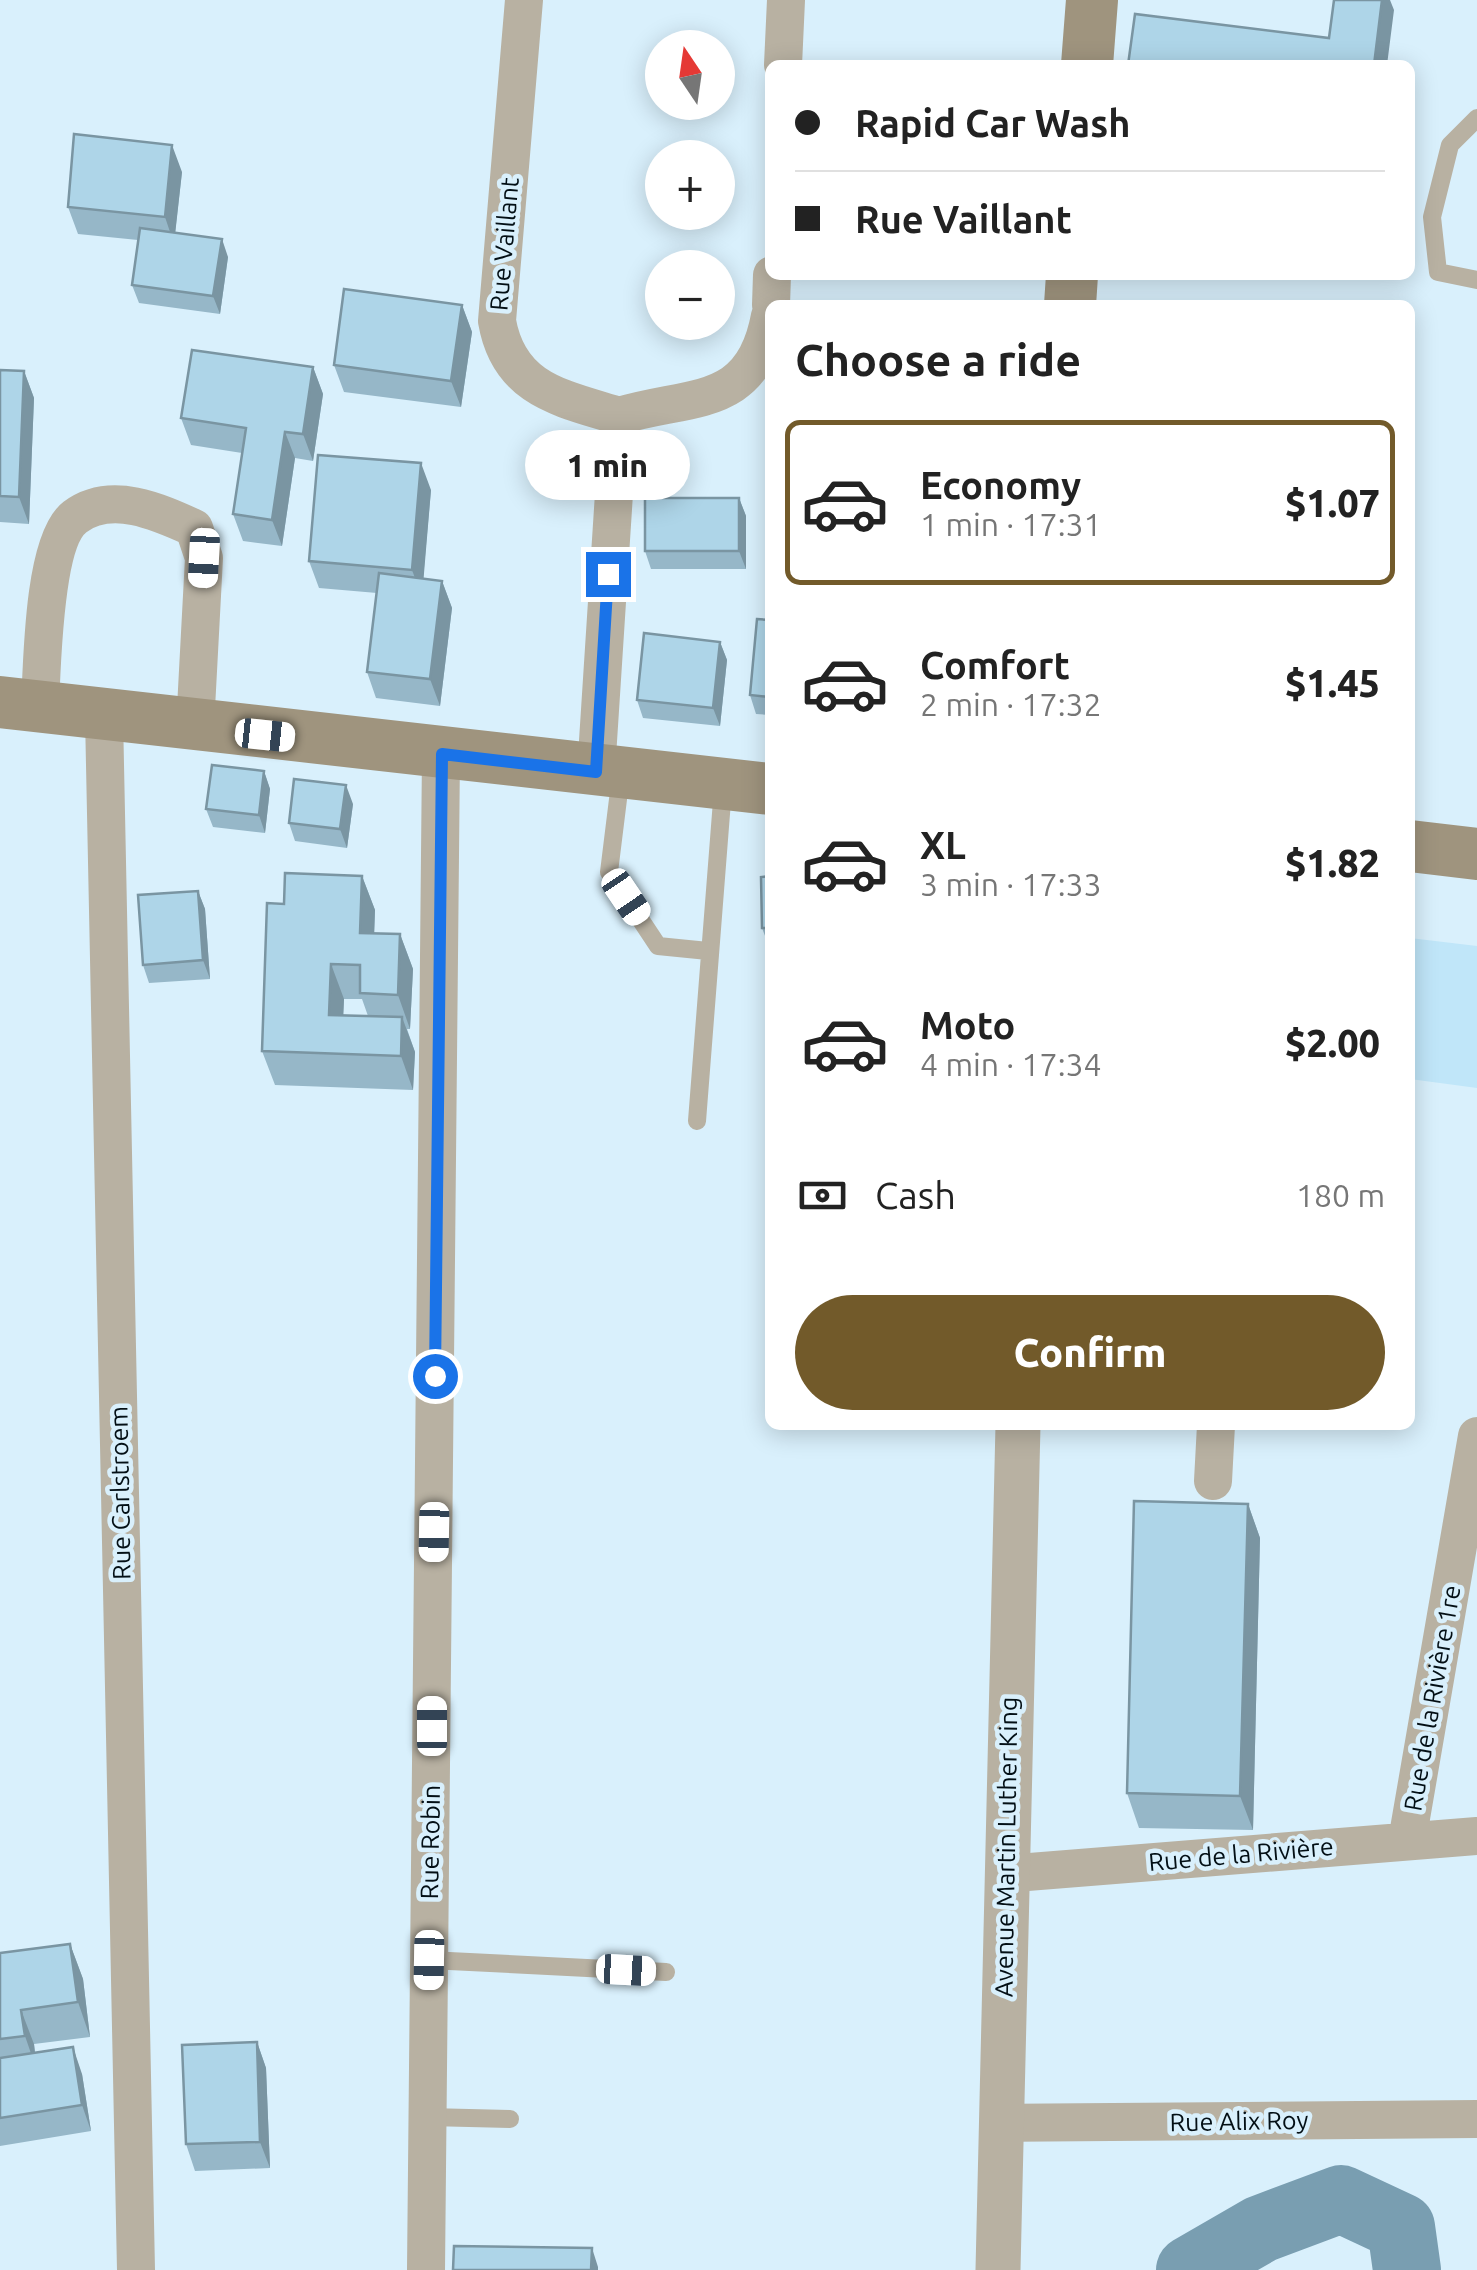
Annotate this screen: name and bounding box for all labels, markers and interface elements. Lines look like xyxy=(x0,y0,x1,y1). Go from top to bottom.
north arrow xyxy=(645,30,735,120)
map controls xyxy=(645,30,735,340)
text: Rapid Car Wash xyxy=(855,102,1130,144)
button: + xyxy=(645,140,735,230)
street label: Rue Vaillant xyxy=(484,176,524,312)
text: Rue Vaillant xyxy=(855,198,1072,240)
button: − xyxy=(645,250,735,340)
text: Choose a ride xyxy=(795,334,1081,385)
callout: 1 min xyxy=(526,429,690,499)
text: 1 min xyxy=(567,447,648,483)
icon: car xyxy=(800,458,890,548)
text: Economy xyxy=(920,464,1081,506)
text: $1.07 xyxy=(1285,482,1380,524)
text: 1 min · 17:31 xyxy=(920,506,1102,542)
car xyxy=(187,527,221,589)
route end xyxy=(586,552,631,597)
icon: car xyxy=(800,638,890,728)
text: Comfort xyxy=(920,644,1070,686)
text: $1.45 xyxy=(1285,662,1380,704)
text: 2 min · 17:32 xyxy=(920,686,1102,722)
car xyxy=(234,717,296,753)
icon: car xyxy=(800,818,890,908)
text: XL xyxy=(920,824,966,866)
text: $1.82 xyxy=(1285,842,1380,884)
car xyxy=(597,864,655,930)
text: 3 min · 17:33 xyxy=(920,866,1102,902)
icon: car xyxy=(800,998,890,1088)
text: Moto xyxy=(920,1004,1015,1046)
text: $2.00 xyxy=(1285,1022,1380,1064)
text: 4 min · 17:34 xyxy=(920,1046,1102,1082)
icon: cash xyxy=(795,1168,850,1223)
text: Cash xyxy=(875,1174,956,1216)
text: 180 m xyxy=(1296,1177,1385,1213)
button: Confirm xyxy=(795,1295,1385,1410)
route start xyxy=(413,1354,458,1399)
street label: Rue Carlstroem xyxy=(104,1406,136,1580)
car xyxy=(418,1502,450,1562)
street label: Rue de la Rivière 1re xyxy=(1398,1583,1466,1813)
car xyxy=(417,1696,447,1756)
street label: Avenue Martin Luther King xyxy=(989,1697,1023,1997)
street label: Rue Robin xyxy=(415,1785,445,1899)
street label: Rue de la Rivière xyxy=(1147,1832,1335,1876)
car xyxy=(413,1930,445,1990)
car xyxy=(595,1953,657,1987)
street label: Rue Alix Roy xyxy=(1169,2106,1309,2136)

